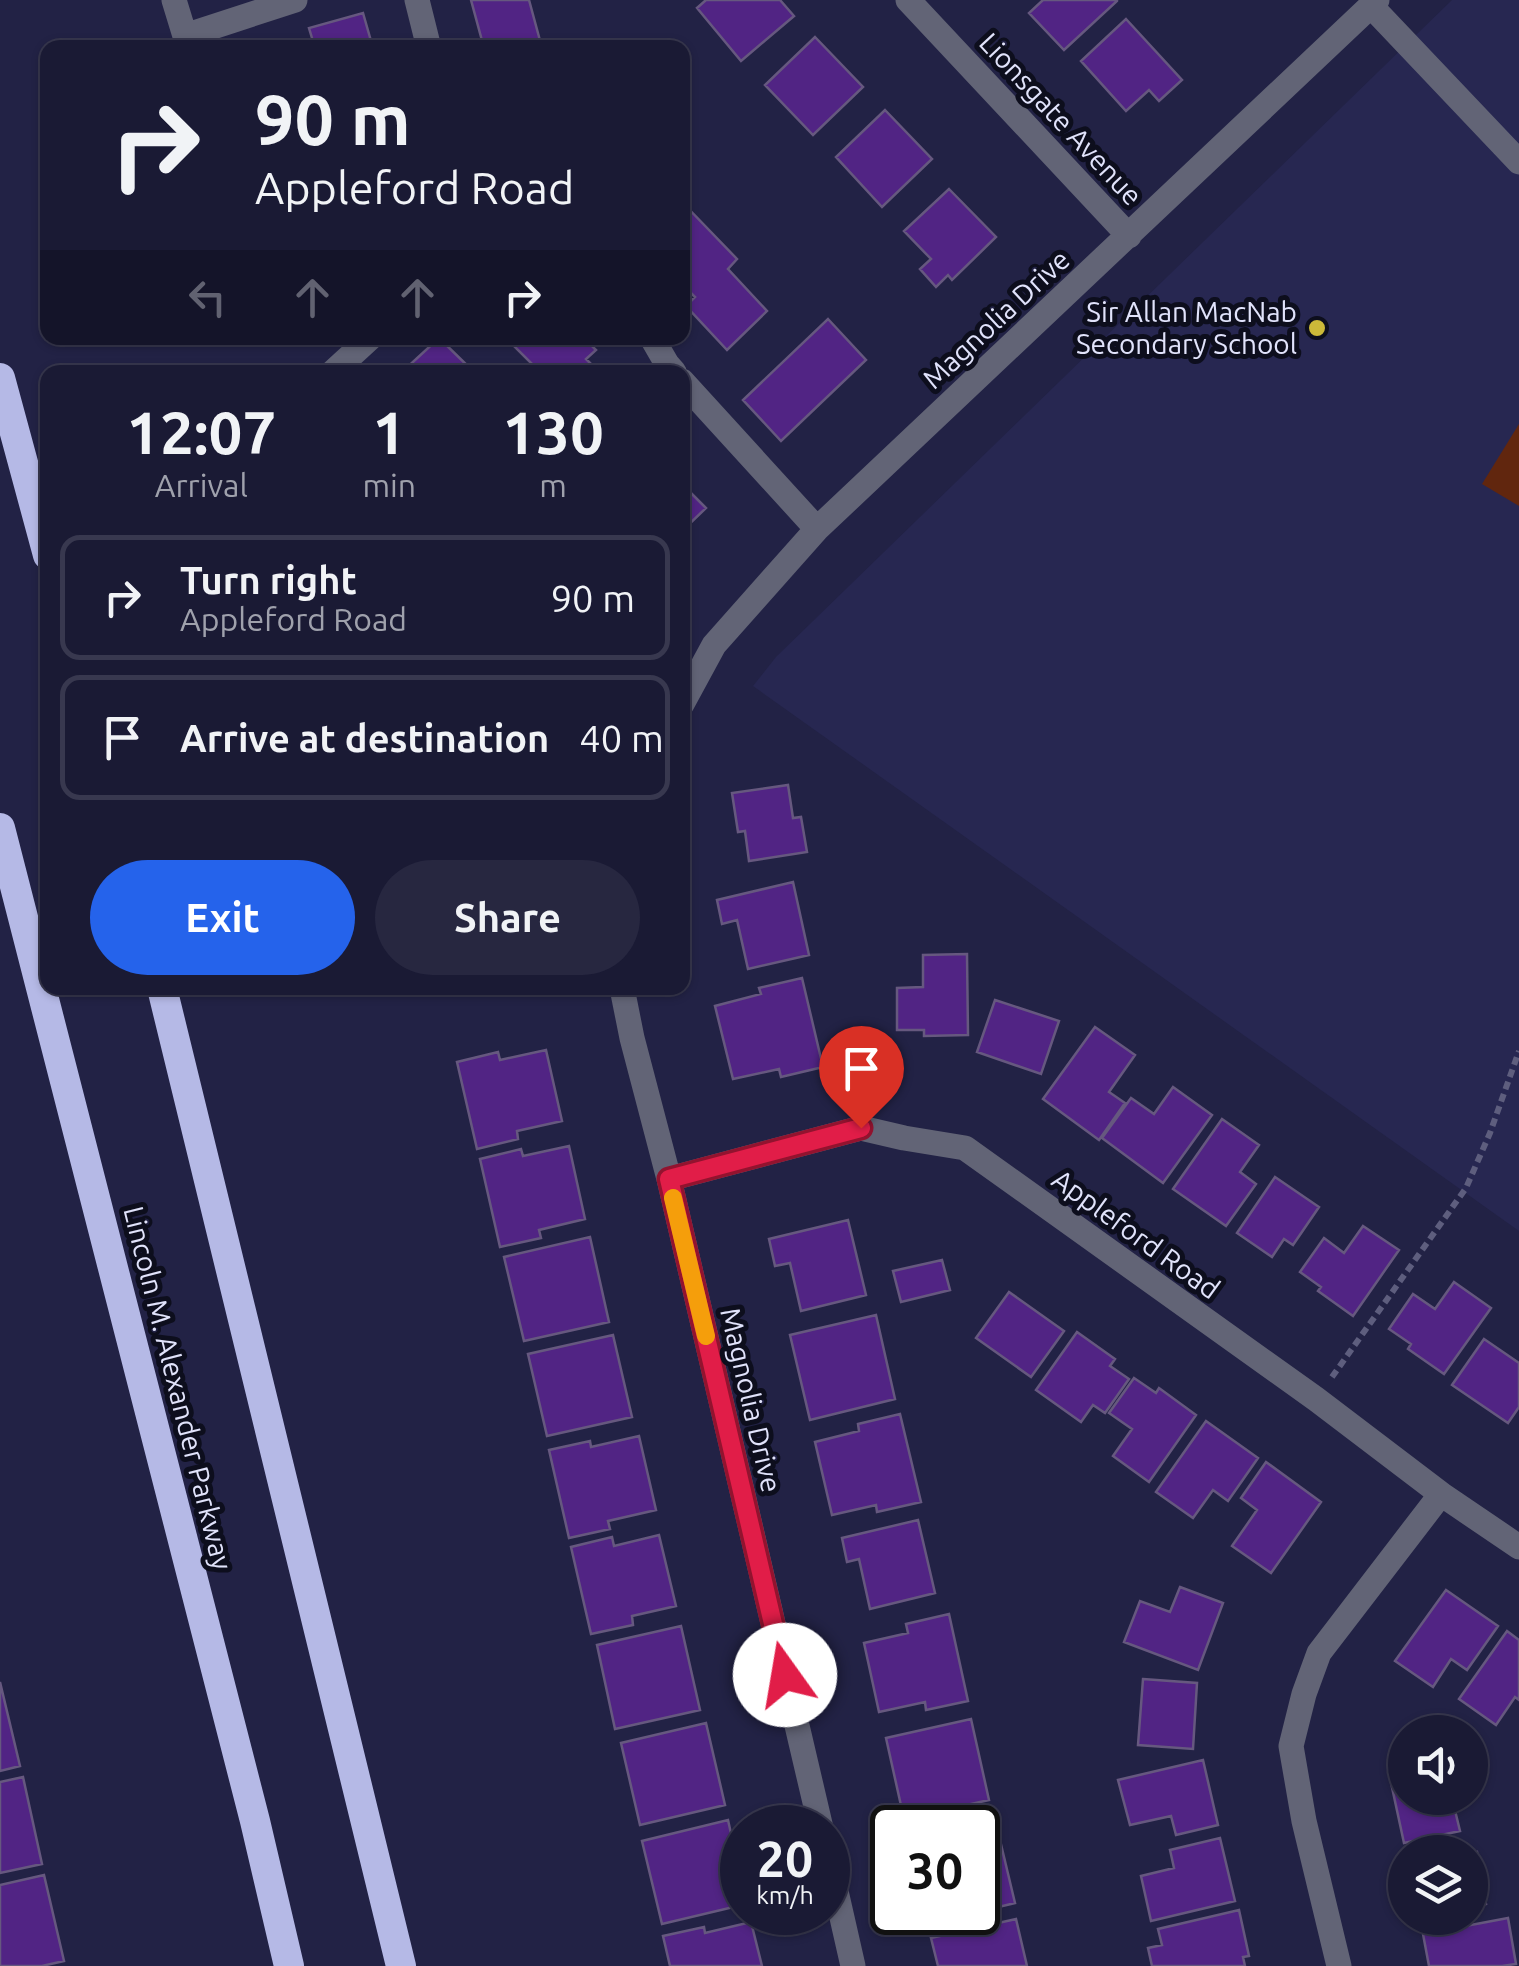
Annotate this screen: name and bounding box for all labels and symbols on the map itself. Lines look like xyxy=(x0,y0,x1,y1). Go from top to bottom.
street label: Lionsgate Avenue xyxy=(974,26,1149,211)
street label: Magnolia Drive xyxy=(916,243,1075,394)
place label: Sir Allan MacNab Secondary School xyxy=(1076,296,1297,359)
marker: Sir Allan MacNab Secondary School xyxy=(1306,317,1328,339)
pin xyxy=(819,1026,904,1129)
street label: Appleford Road xyxy=(1047,1163,1226,1305)
street label: Lincoln M. Alexander Parkway xyxy=(118,1203,239,1573)
street label: Magnolia Drive xyxy=(715,1305,788,1495)
position arrow xyxy=(733,1623,837,1727)
speed limit sign: 30 xyxy=(870,1805,1000,1935)

